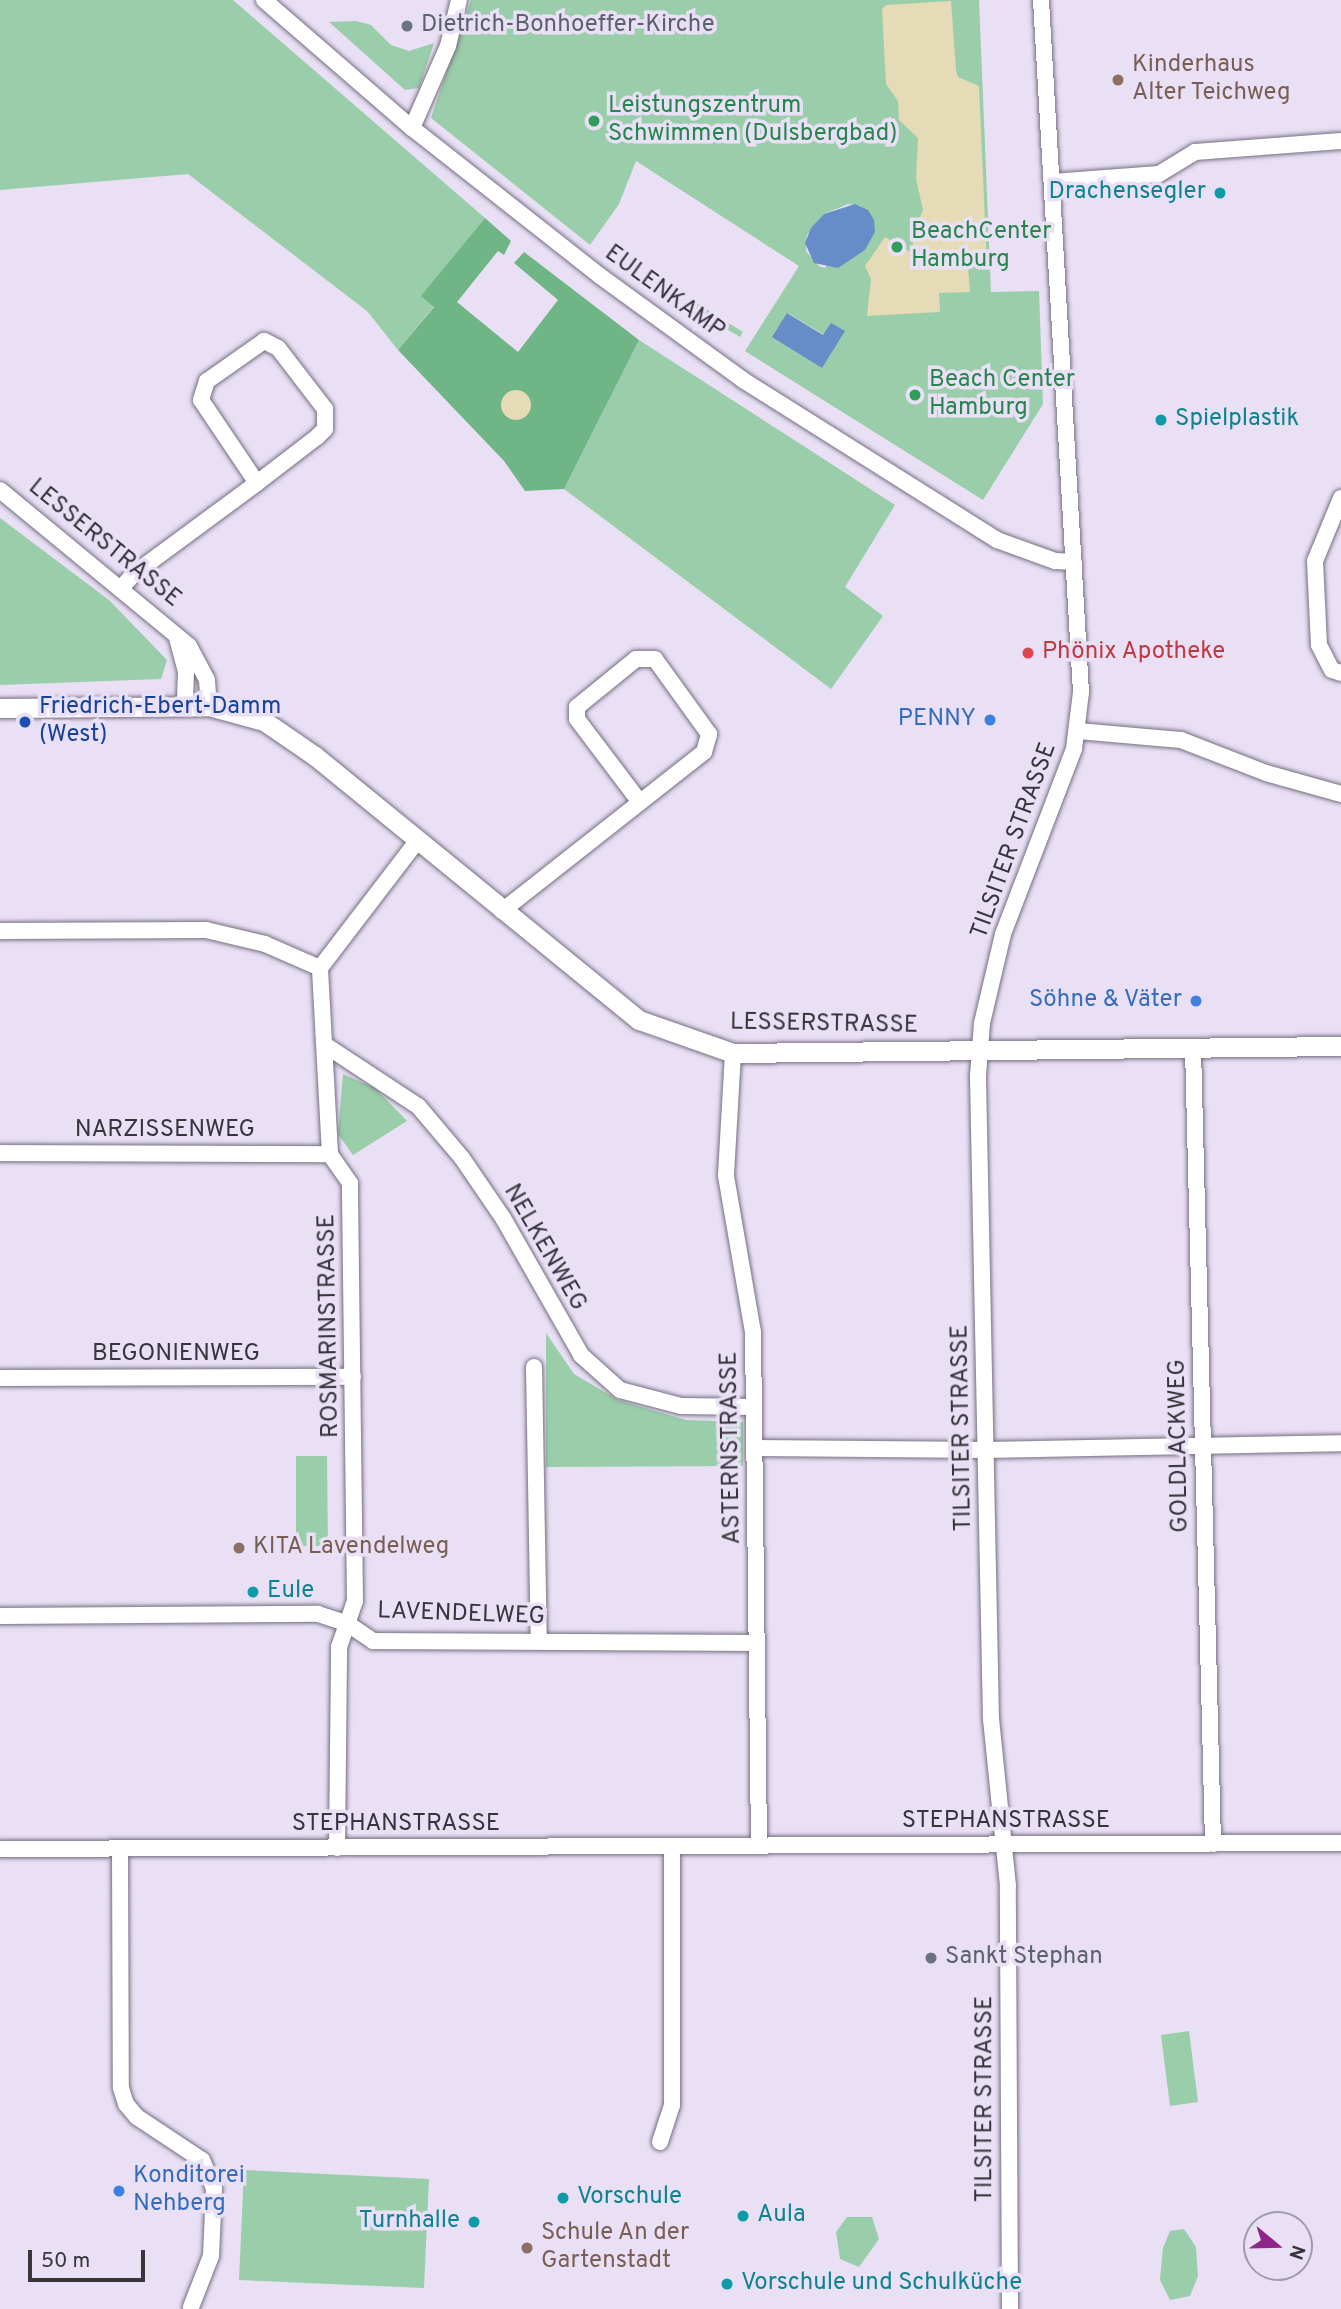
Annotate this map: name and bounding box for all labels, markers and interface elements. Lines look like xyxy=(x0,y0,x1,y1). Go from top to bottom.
place label: Dietrich-Bonhoeffer-Kirche xyxy=(421,12,715,40)
marker: Dietrich-Bonhoeffer-Kirche xyxy=(399,18,415,34)
place label: Kinderhaus Alter Teichweg xyxy=(1132,52,1291,108)
marker: Kinderhaus Alter Teichweg xyxy=(1110,72,1126,88)
place label: Leistungszentrum Schwimmen (Dulsbergbad) xyxy=(608,93,898,149)
marker: Leistungszentrum Schwimmen (Dulsbergbad) xyxy=(586,113,602,129)
place label: Drachensegler xyxy=(1049,179,1206,207)
marker: Drachensegler xyxy=(1212,185,1228,201)
place label: BeachCenter Hamburg xyxy=(911,219,1052,275)
marker: BeachCenter Hamburg xyxy=(889,239,905,255)
street label: EULENKAMP xyxy=(598,240,730,346)
place label: Beach Center Hamburg xyxy=(929,367,1075,423)
marker: Beach Center Hamburg xyxy=(907,387,923,403)
place label: Spielplastik xyxy=(1175,406,1299,434)
marker: Spielplastik xyxy=(1153,412,1169,428)
street label: LESSERSTRASSE xyxy=(22,474,186,614)
place label: Phönix Apotheke xyxy=(1042,639,1226,667)
marker: Phönix Apotheke xyxy=(1020,645,1036,661)
place label: Friedrich-Ebert-Damm (West) xyxy=(39,694,281,750)
place label: PENNY xyxy=(898,706,976,734)
marker: PENNY xyxy=(982,712,998,728)
marker: Friedrich-Ebert-Damm (West) xyxy=(17,714,33,730)
street label: TILSITER STRASSE xyxy=(966,739,1064,943)
place label: Söhne & Väter xyxy=(1028,987,1182,1015)
marker: Söhne & Väter xyxy=(1188,993,1204,1009)
street label: LESSERSTRASSE xyxy=(730,1009,918,1041)
street label: NARZISSENWEG xyxy=(75,1117,255,1145)
street label: NELKENWEG xyxy=(496,1180,592,1316)
street label: ROSMARINSTRASSE xyxy=(314,1214,346,1438)
street label: TILSITER STRASSE xyxy=(947,1324,979,1532)
street label: BEGONIENWEG xyxy=(92,1341,260,1369)
street label: ASTERNSTRASSE xyxy=(716,1351,748,1545)
street label: GOLDLACKWEG xyxy=(1164,1359,1196,1533)
place label: KITA Lavendelweg xyxy=(253,1534,450,1562)
marker: KITA Lavendelweg xyxy=(231,1540,247,1556)
place label: Eule xyxy=(267,1578,314,1606)
marker: Eule xyxy=(245,1584,261,1600)
street label: LAVENDELWEG xyxy=(377,1598,545,1632)
street label: STEPHANSTRASSE xyxy=(902,1808,1110,1836)
street label: STEPHANSTRASSE xyxy=(292,1811,500,1839)
place label: Sankt Stephan xyxy=(945,1944,1103,1972)
marker: Sankt Stephan xyxy=(923,1950,939,1966)
street label: TILSITER STRASSE xyxy=(972,1996,1000,2202)
place label: Konditorei Nehberg xyxy=(133,2163,245,2219)
marker: Konditorei Nehberg xyxy=(111,2183,127,2199)
place label: Vorschule xyxy=(577,2184,682,2212)
marker: Vorschule xyxy=(555,2190,571,2206)
place label: Aula xyxy=(757,2202,806,2230)
place label: Turnhalle xyxy=(359,2208,460,2236)
marker: Aula xyxy=(735,2208,751,2224)
north arrow xyxy=(1243,2211,1313,2281)
marker: Turnhalle xyxy=(466,2214,482,2230)
place label: Schule An der Gartenstadt xyxy=(541,2220,690,2276)
scale bar xyxy=(32,2236,149,2280)
marker: Schule An der Gartenstadt xyxy=(519,2240,535,2256)
text: N xyxy=(1282,2242,1310,2263)
text: 50 m xyxy=(41,2248,90,2275)
place label: Vorschule und Schulküche xyxy=(741,2270,1022,2298)
marker: Vorschule und Schulküche xyxy=(719,2276,735,2292)

